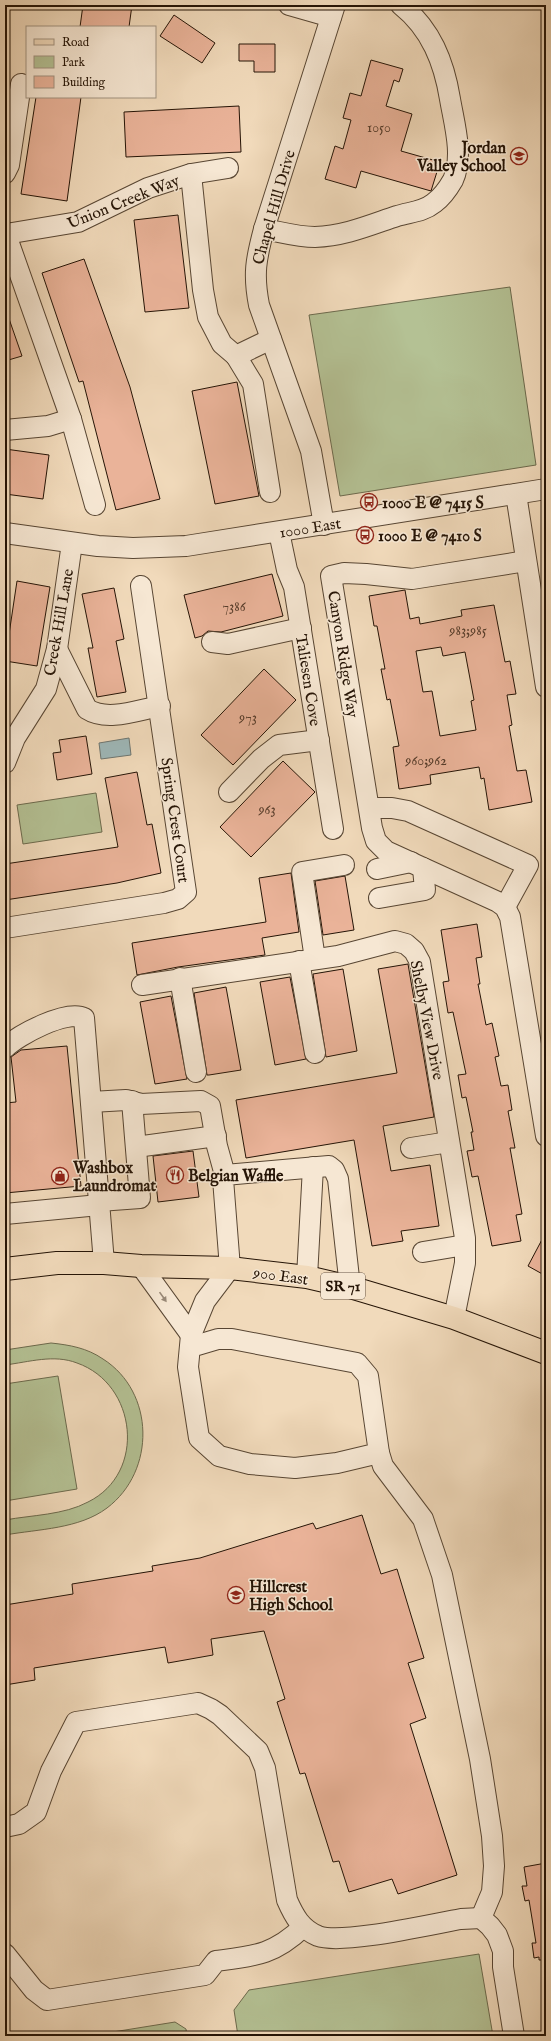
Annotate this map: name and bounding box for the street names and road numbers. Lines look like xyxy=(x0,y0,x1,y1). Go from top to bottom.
street label: Chapel Hill Drive xyxy=(249,148,301,267)
street label: Union Creek Way xyxy=(65,171,183,234)
street label: 1000 East xyxy=(278,514,343,544)
street label: Creek Hill Lane xyxy=(41,567,79,677)
street label: Canyon Ridge Way xyxy=(322,589,362,719)
street label: Taliesen Cove xyxy=(290,633,324,728)
street label: Spring Crest Court xyxy=(155,756,193,885)
street label: Shelby View Drive xyxy=(405,959,447,1082)
street label: 900 East xyxy=(251,1263,310,1291)
road number: SR 71 xyxy=(321,1273,365,1299)

